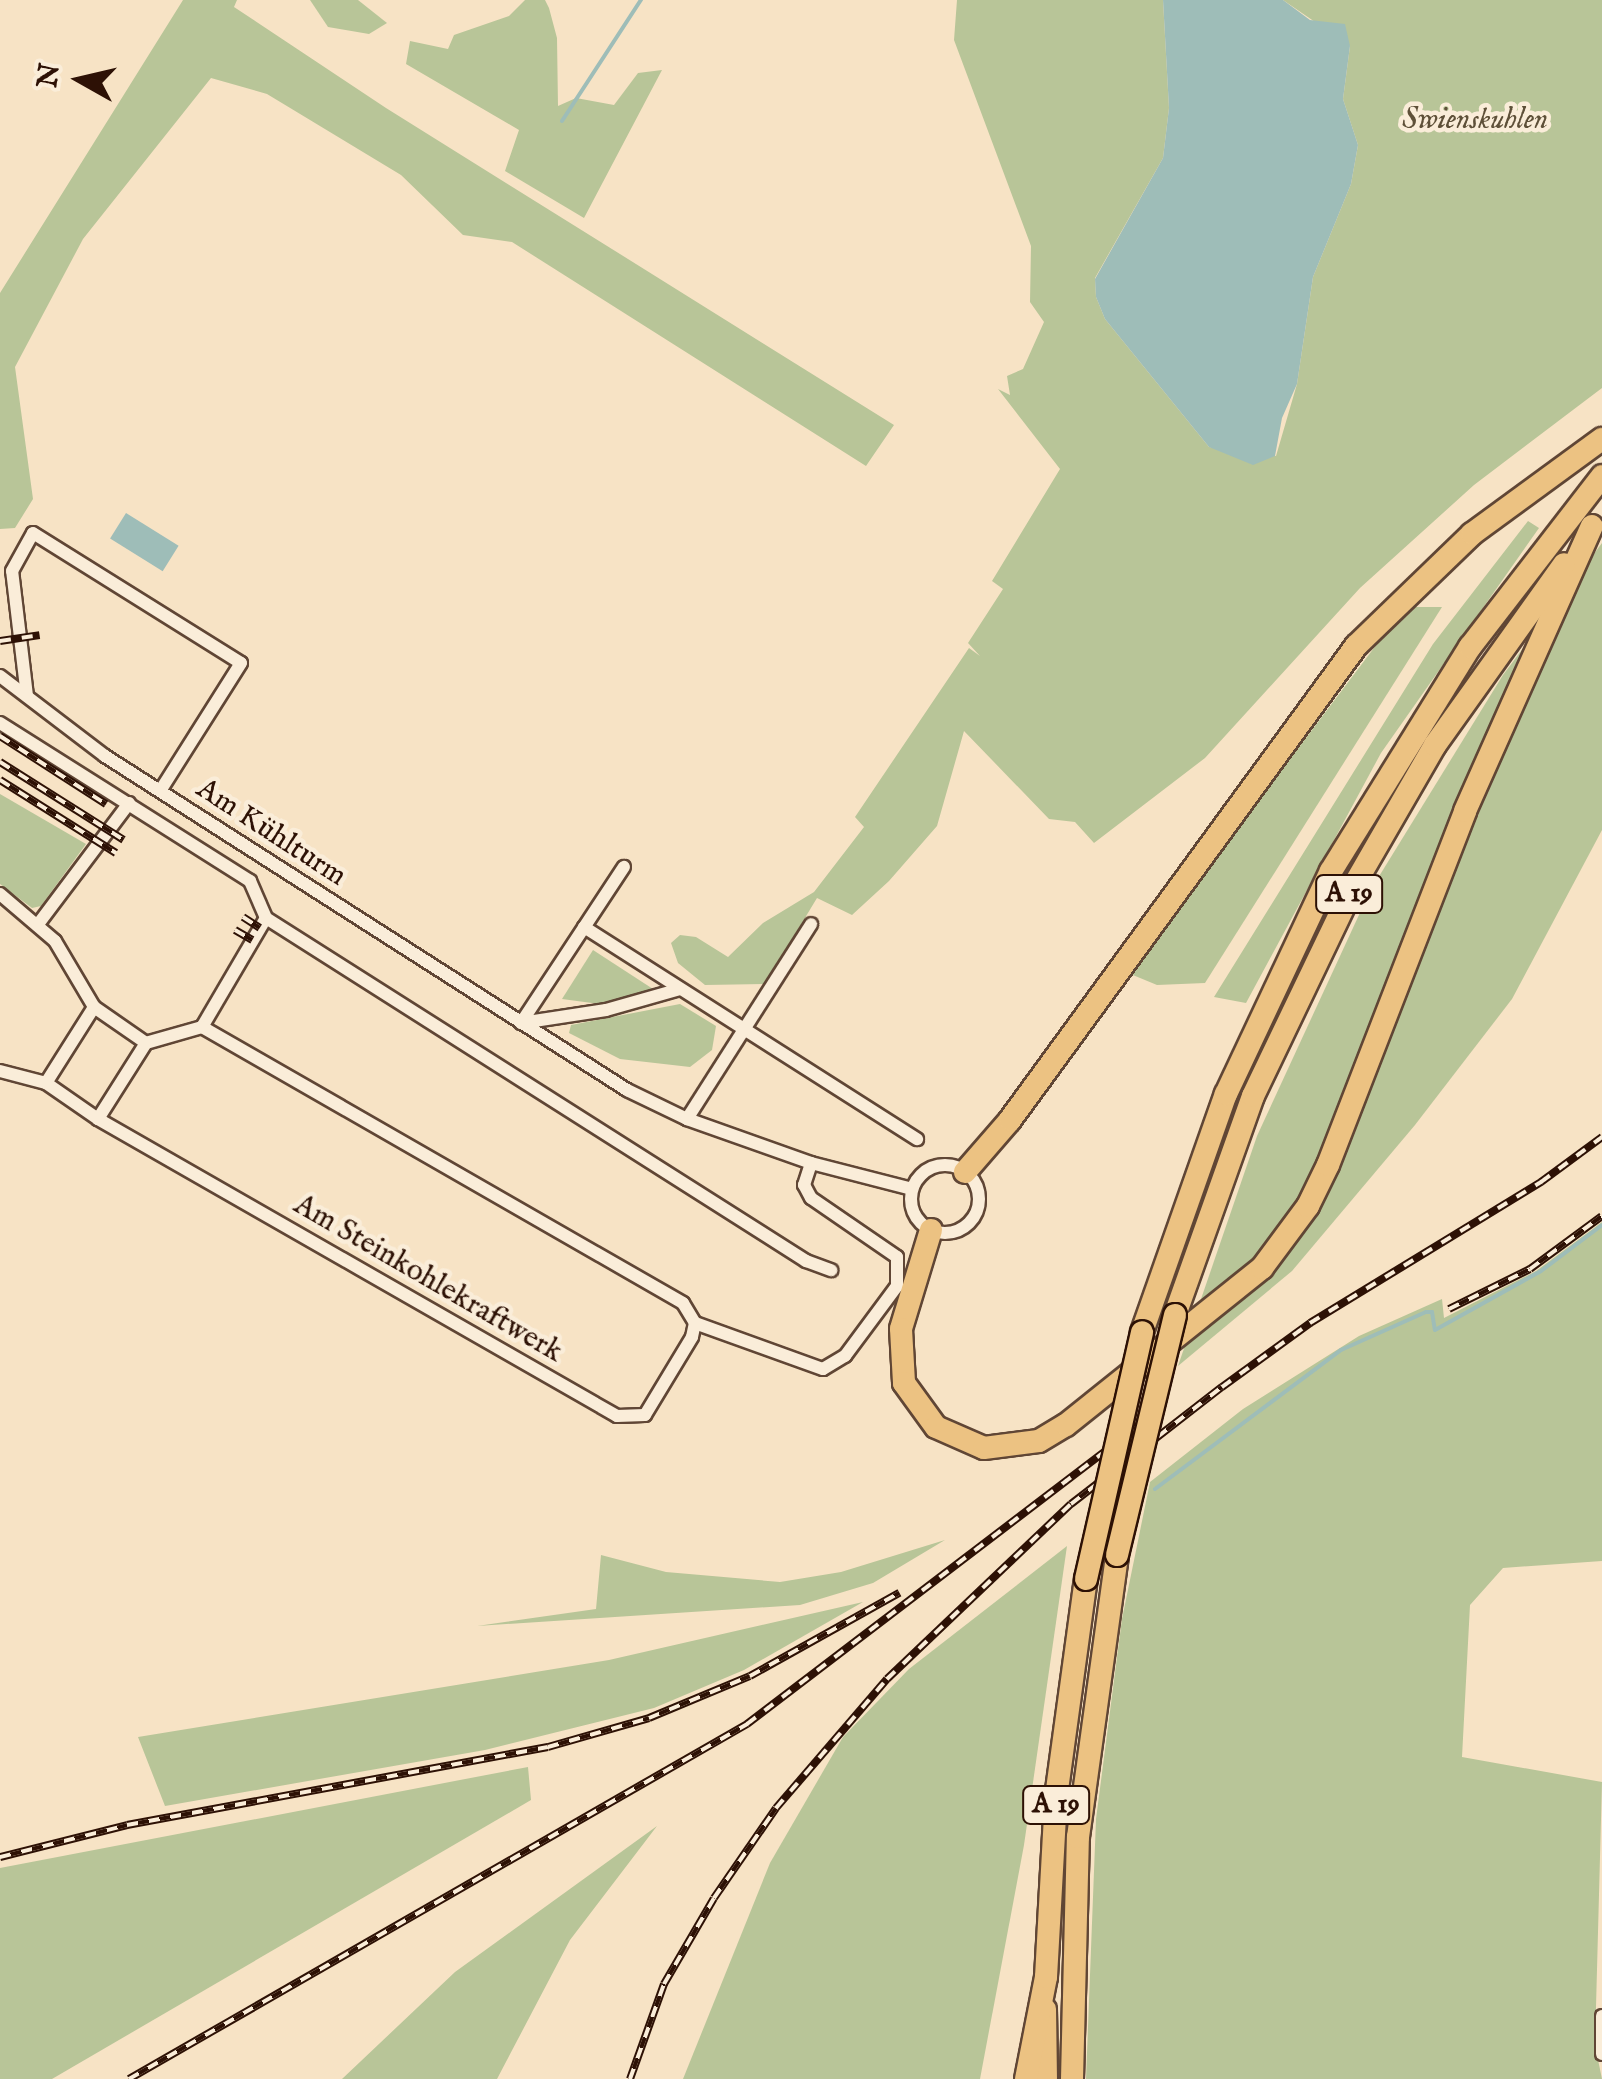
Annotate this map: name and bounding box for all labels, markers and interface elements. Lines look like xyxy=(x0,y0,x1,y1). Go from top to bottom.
north arrow xyxy=(30,30,130,130)
text: N xyxy=(31,61,69,90)
park label: Swienskuhlen xyxy=(1402,102,1548,138)
street label: Am Kühlturm xyxy=(189,771,353,895)
road number: A 19 xyxy=(1314,871,1384,917)
street label: Am Steinkohlekraftwerk xyxy=(287,1187,569,1371)
road number: A 19 xyxy=(1021,1782,1091,1828)

